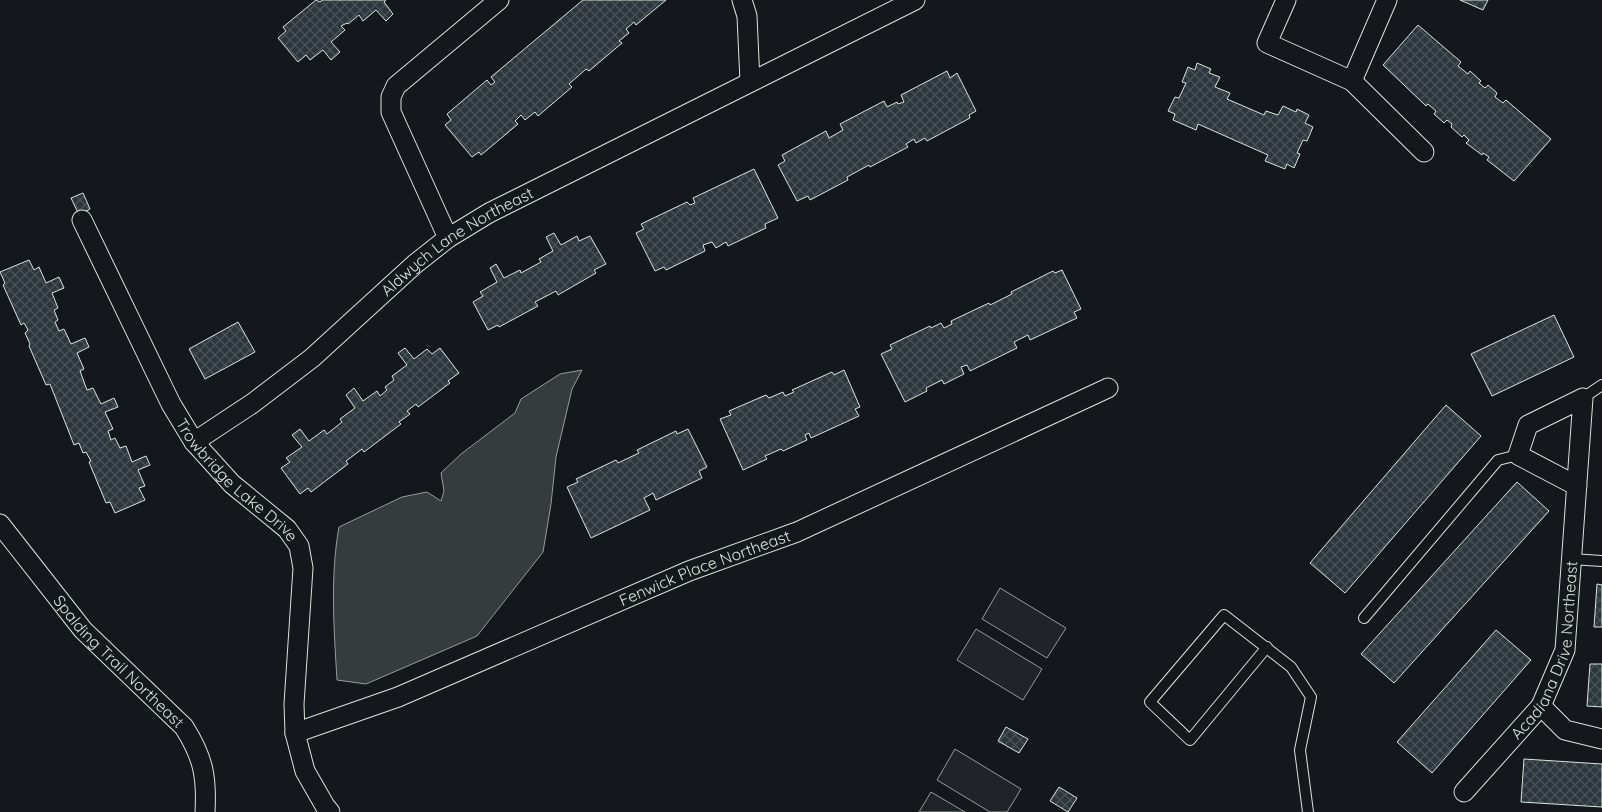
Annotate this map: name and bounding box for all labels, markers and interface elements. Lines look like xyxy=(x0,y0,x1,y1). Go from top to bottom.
street label: Aldwych Lane Northeast xyxy=(377,183,537,300)
street label: Trowbridge Lake Drive xyxy=(172,414,303,545)
street label: Fenwick Place Northeast xyxy=(616,525,793,610)
street label: Acadiana Drive Northeast xyxy=(1506,560,1581,743)
street label: Spalding Trail Northeast xyxy=(49,591,188,732)

